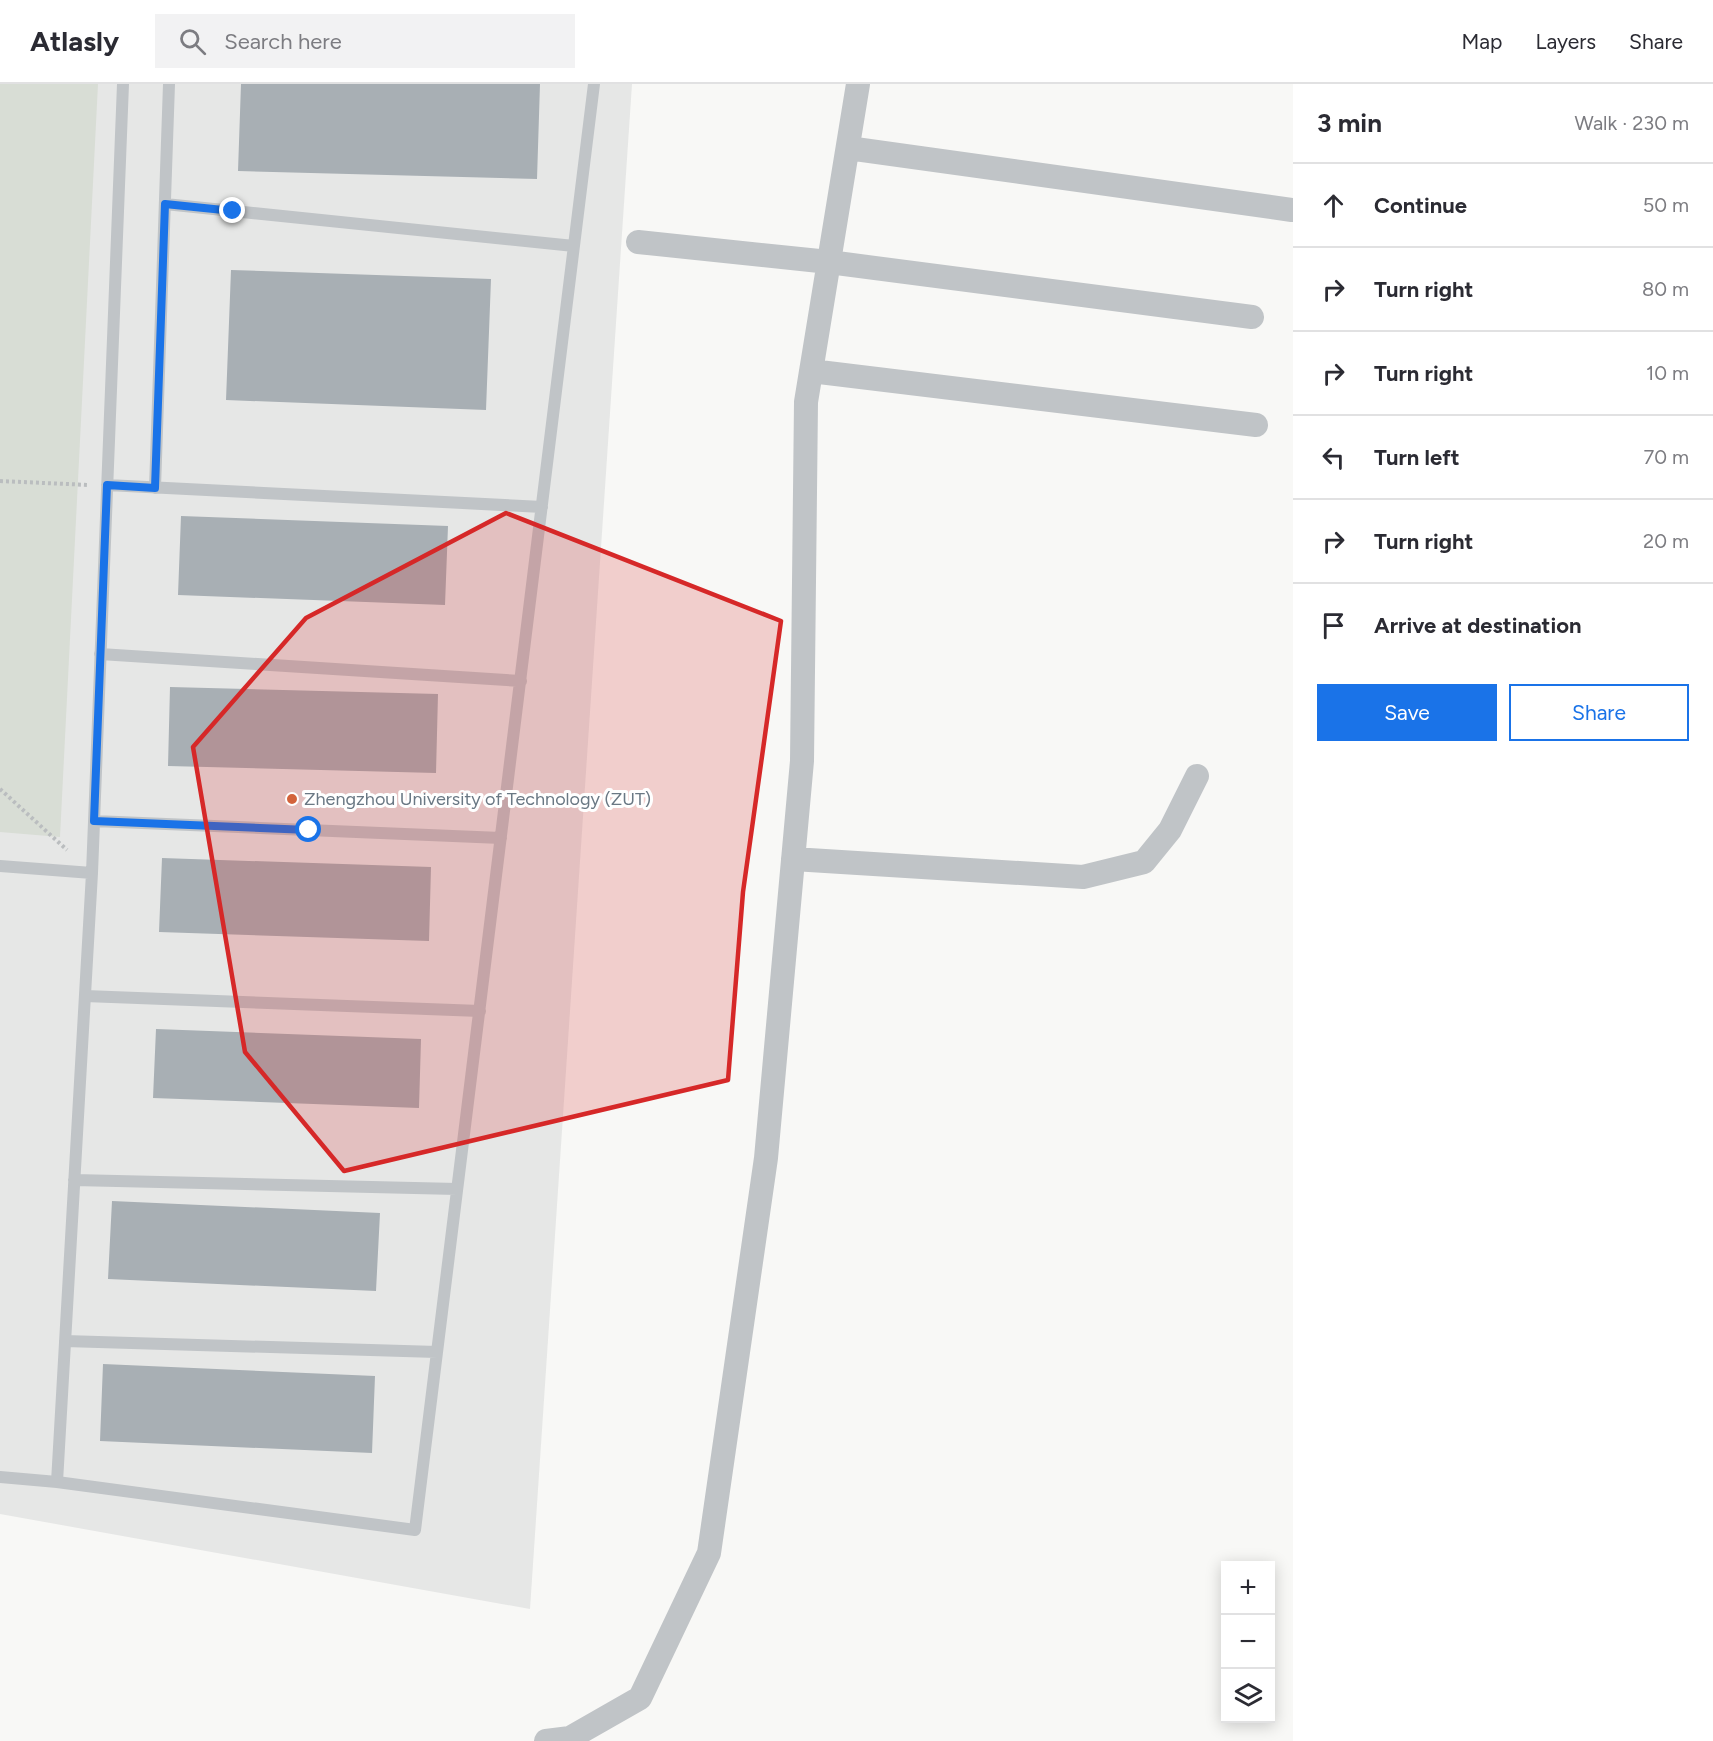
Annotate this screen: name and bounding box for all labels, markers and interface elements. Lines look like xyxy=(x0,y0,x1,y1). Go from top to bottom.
search box xyxy=(155,14,575,68)
text: Atlasly xyxy=(30,24,119,58)
icon: search xyxy=(176,25,209,58)
text: Search here xyxy=(224,28,342,55)
text: Map xyxy=(1462,29,1502,54)
text: Layers xyxy=(1535,29,1596,54)
text: Share xyxy=(1629,29,1683,54)
text: 3 min xyxy=(1317,107,1382,139)
text: Walk · 230 m xyxy=(1575,111,1689,135)
icon: ahead xyxy=(1317,189,1350,222)
text: Continue xyxy=(1374,192,1467,219)
text: 50 m xyxy=(1643,193,1689,217)
route end xyxy=(219,197,245,223)
icon: right xyxy=(1317,273,1350,306)
text: Turn right xyxy=(1374,276,1473,303)
text: 80 m xyxy=(1642,277,1689,301)
icon: right xyxy=(1317,357,1350,390)
text: Turn right xyxy=(1374,360,1473,387)
text: 10 m xyxy=(1646,361,1689,385)
icon: left xyxy=(1317,441,1350,474)
text: Turn left xyxy=(1374,444,1460,471)
text: 70 m xyxy=(1643,445,1689,469)
icon: right xyxy=(1317,525,1350,558)
text: Turn right xyxy=(1374,528,1473,555)
text: 20 m xyxy=(1643,529,1689,553)
icon: arrive xyxy=(1317,609,1350,642)
text: Arrive at destination xyxy=(1374,612,1582,639)
button: Save xyxy=(1317,684,1497,741)
button: Share xyxy=(1509,684,1689,741)
place label: Zhengzhou University of Technology (ZUT) xyxy=(304,788,651,810)
marker: Zhengzhou University of Technology (ZUT) xyxy=(285,792,299,806)
route start xyxy=(295,816,321,842)
map controls xyxy=(1221,1561,1275,1723)
button: + xyxy=(1221,1561,1275,1615)
button: − xyxy=(1221,1615,1275,1669)
button: layers xyxy=(1221,1669,1275,1723)

